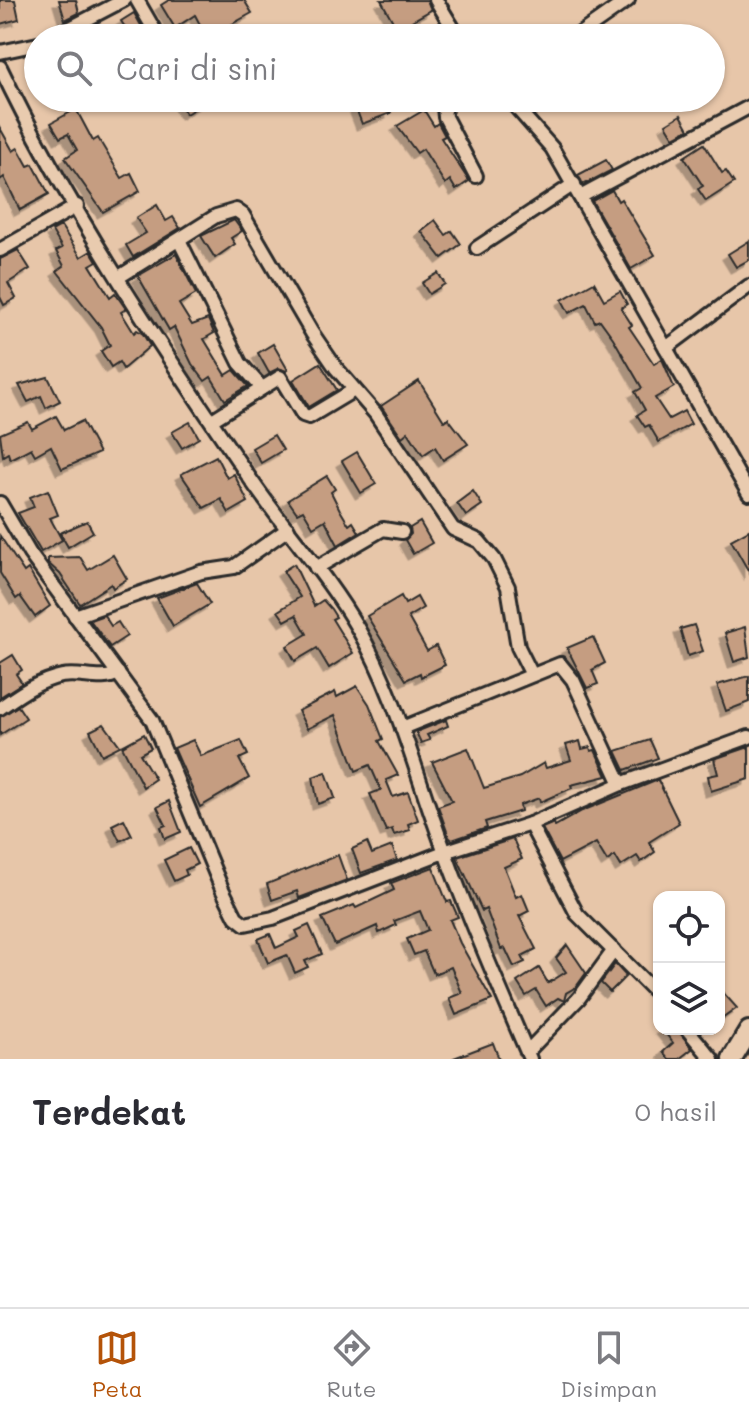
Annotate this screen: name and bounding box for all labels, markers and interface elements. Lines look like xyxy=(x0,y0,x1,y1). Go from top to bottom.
search box xyxy=(24,24,725,112)
icon: search xyxy=(52,46,96,90)
text: Cari di sini xyxy=(116,48,277,88)
map controls xyxy=(653,891,725,1035)
button: locate xyxy=(653,891,725,963)
button: layers xyxy=(653,963,725,1035)
text: Terdekat xyxy=(32,1089,186,1134)
text: 0 hasil xyxy=(635,1094,717,1128)
tab: Peta xyxy=(92,1326,143,1403)
tab: Rute xyxy=(327,1326,376,1403)
tab: Disimpan xyxy=(561,1326,657,1403)

